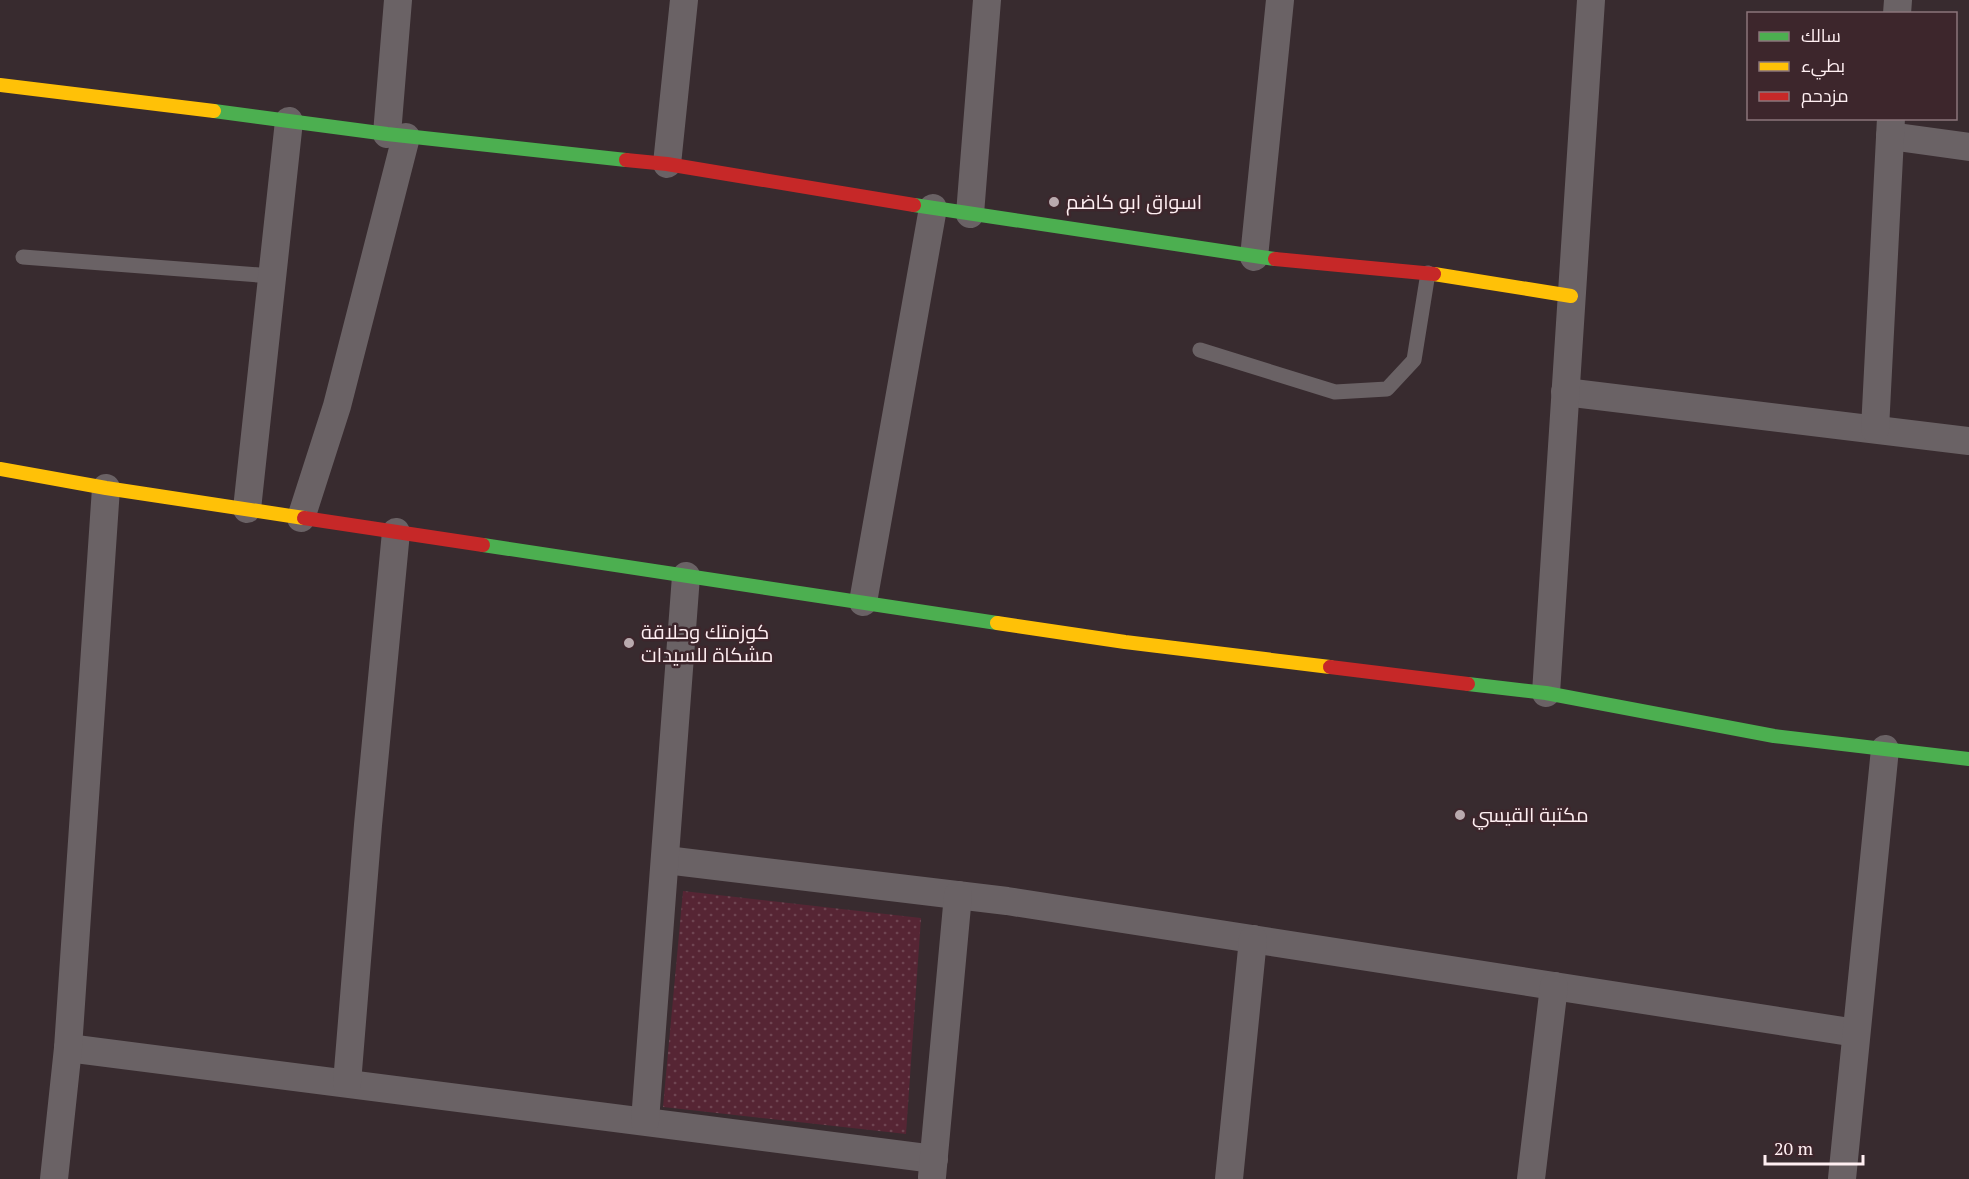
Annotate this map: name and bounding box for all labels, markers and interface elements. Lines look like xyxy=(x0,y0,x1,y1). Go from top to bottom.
legend xyxy=(1747,12,1957,120)
text: سالك xyxy=(1801,23,1841,47)
text: بطيء xyxy=(1801,53,1845,80)
text: مزدحم xyxy=(1801,83,1849,108)
place label: اسواق ابو كاضم xyxy=(1066,188,1202,216)
marker: اسواق ابو كاضم xyxy=(1047,195,1061,209)
place label: كوزمتك وحلاقة مشكاة للسيدات xyxy=(641,618,773,668)
marker: كوزمتك وحلاقة مشكاة للسيدات xyxy=(622,636,636,650)
place label: مكتبة القيسي xyxy=(1472,801,1589,830)
marker: مكتبة القيسي xyxy=(1453,808,1467,822)
scale bar xyxy=(1765,1128,1862,1166)
text: 20 m xyxy=(1774,1136,1814,1160)

